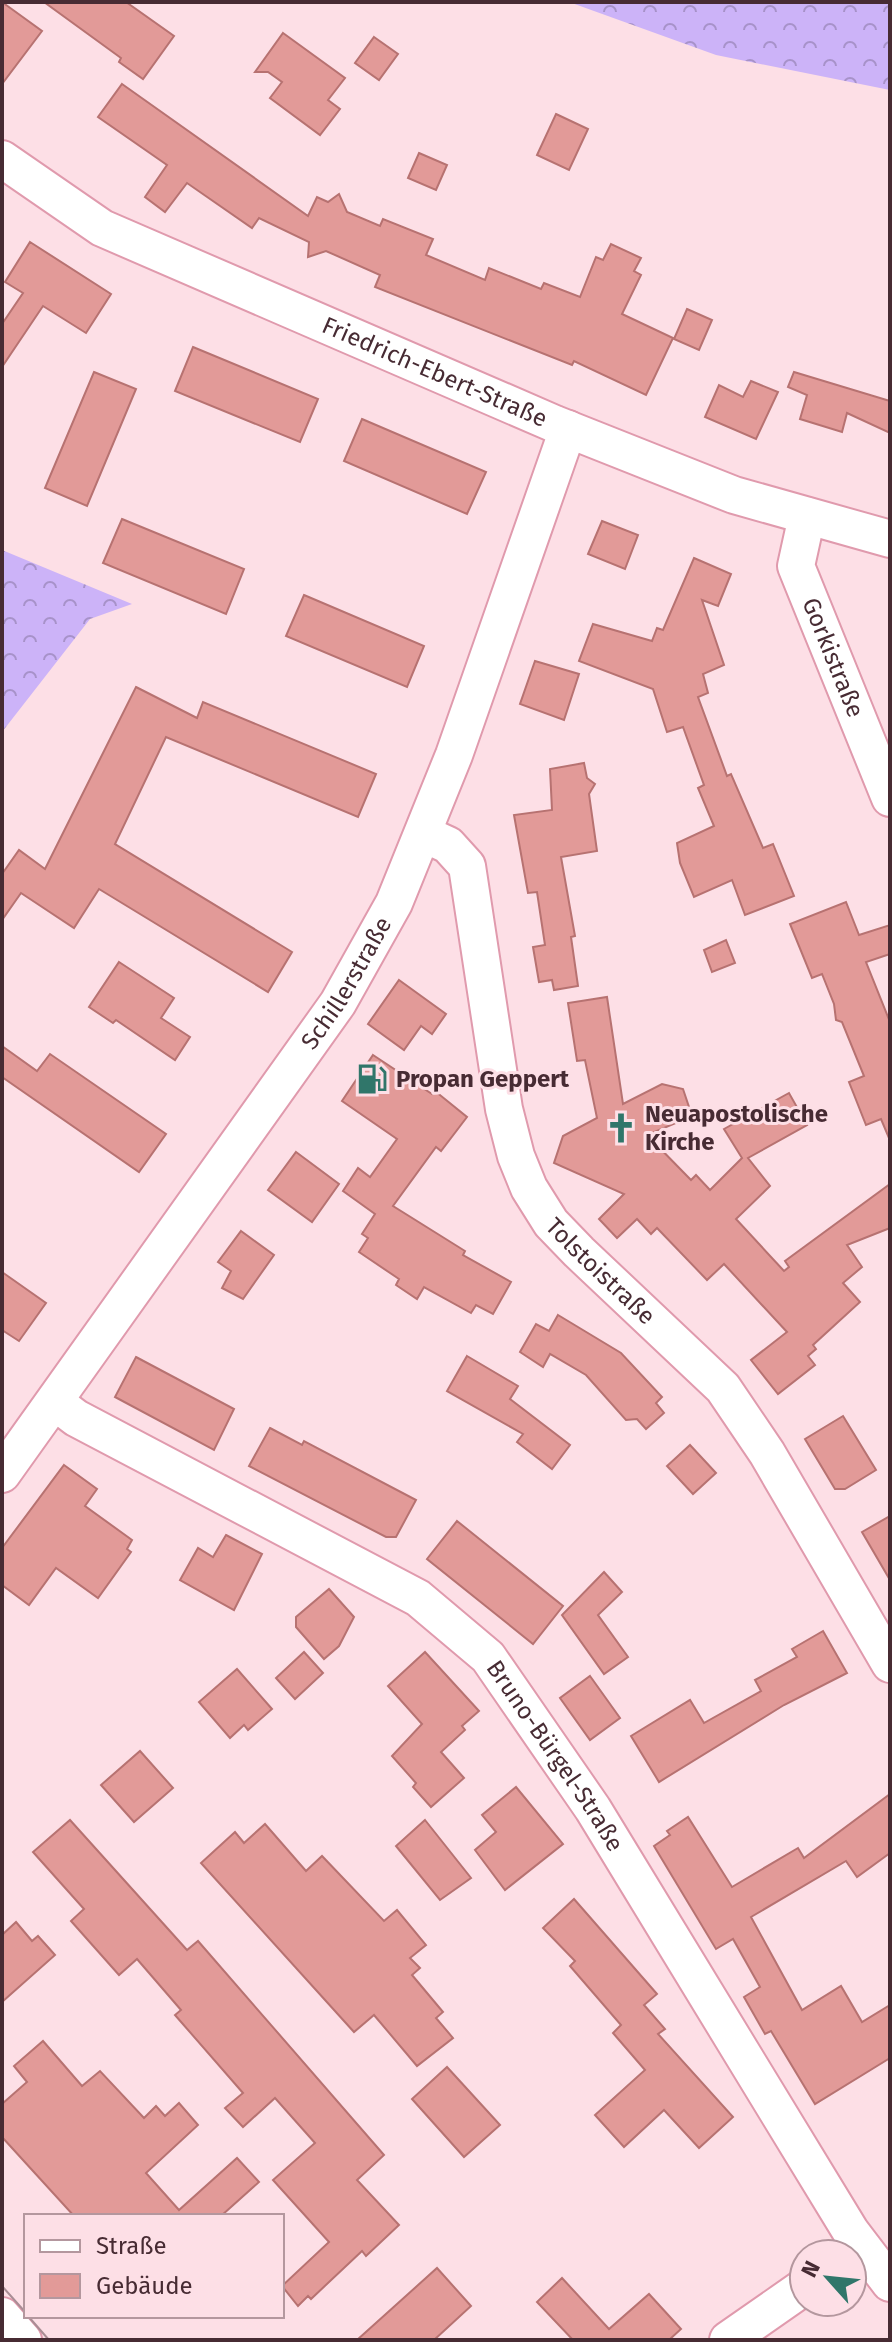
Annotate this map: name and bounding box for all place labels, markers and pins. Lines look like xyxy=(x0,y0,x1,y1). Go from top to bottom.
fuel station icon: Propan Geppert xyxy=(355,1062,389,1096)
place label: Propan Geppert xyxy=(396,1065,570,1093)
place label: Neuapostolische Kirche xyxy=(645,1100,828,1156)
church icon: Neuapostolische Kirche xyxy=(604,1111,638,1145)

